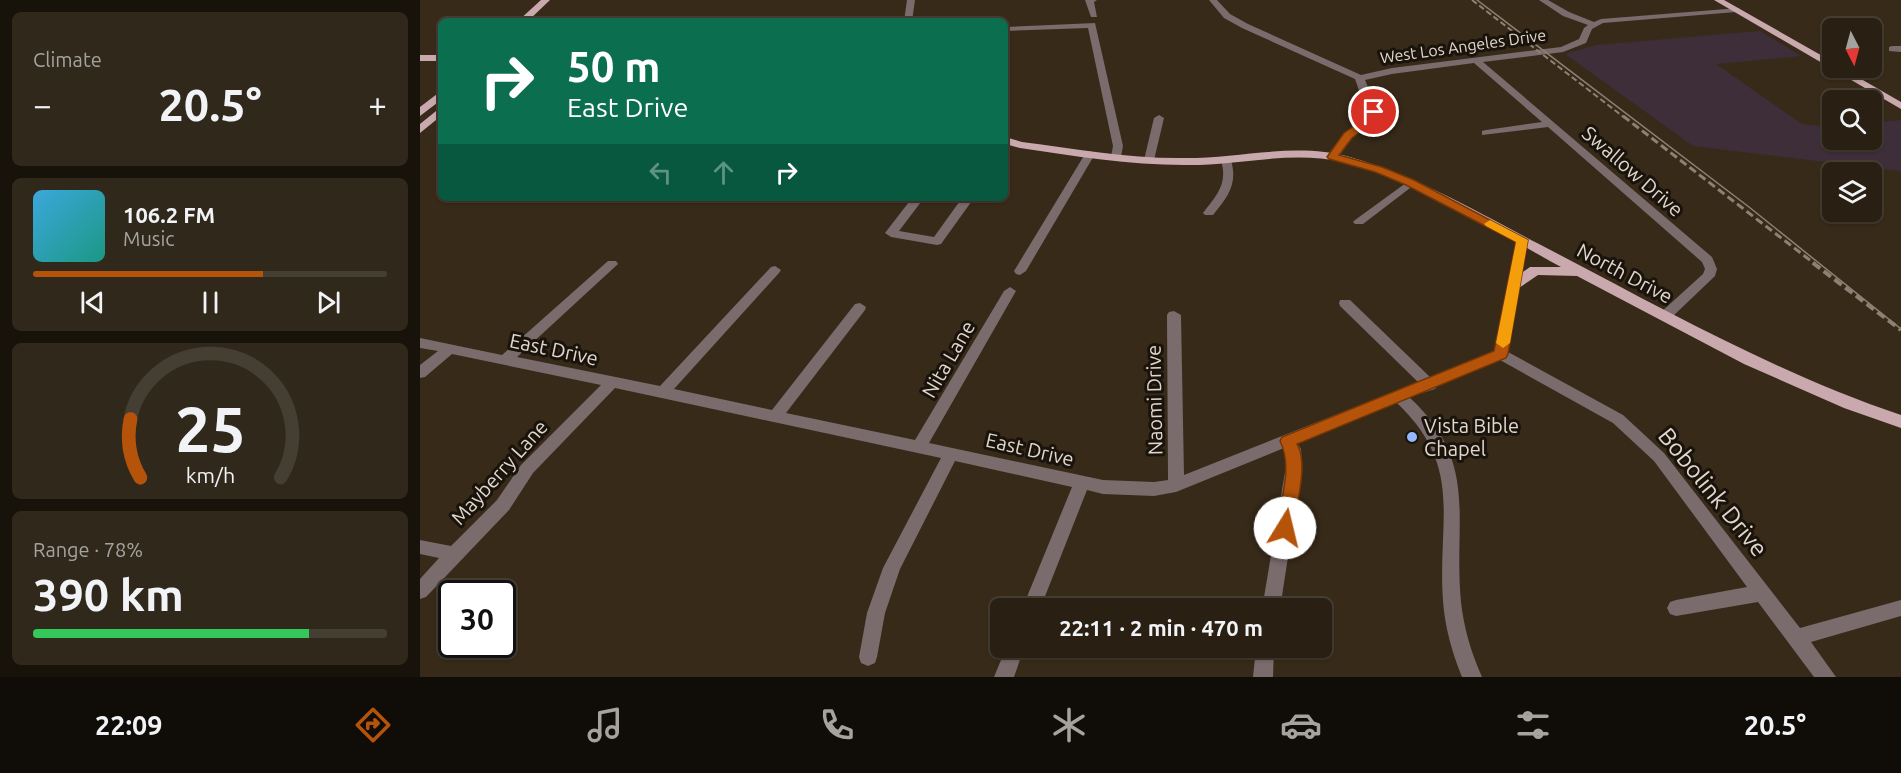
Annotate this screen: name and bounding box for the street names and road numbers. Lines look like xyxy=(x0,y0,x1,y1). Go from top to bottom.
street label: West Los Angeles Drive xyxy=(1379,25,1547,67)
street label: Swallow Drive xyxy=(1578,121,1688,221)
street label: North Drive xyxy=(1573,238,1677,308)
street label: Nita Lane xyxy=(917,317,979,401)
street label: East Drive xyxy=(508,328,600,370)
street label: Naomi Drive xyxy=(1142,345,1166,455)
street label: Mayberry Lane xyxy=(446,415,552,529)
street label: Bobolink Drive xyxy=(1653,422,1773,562)
street label: East Drive xyxy=(984,428,1076,470)

